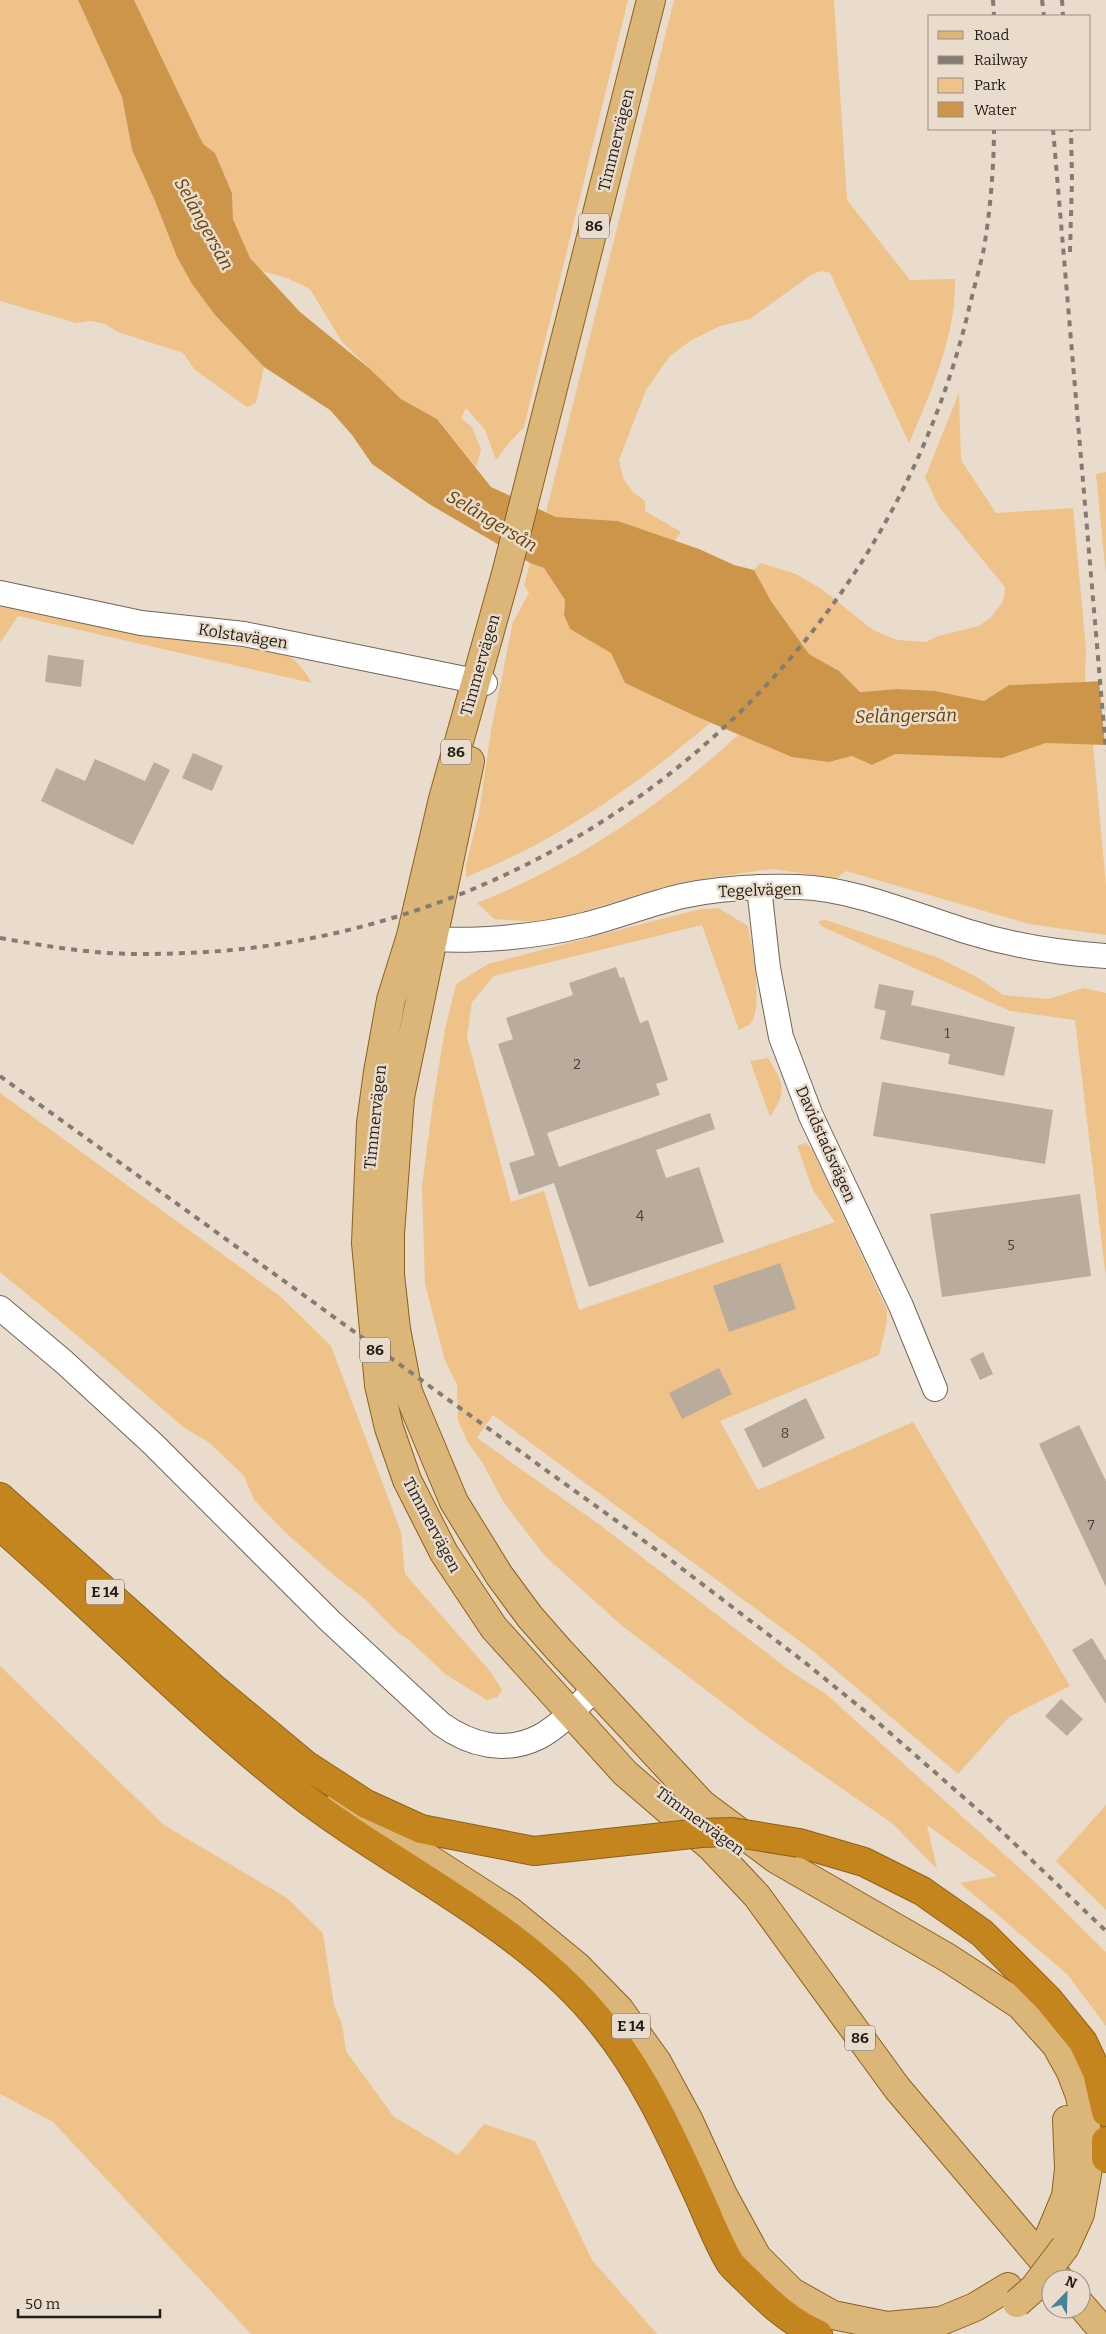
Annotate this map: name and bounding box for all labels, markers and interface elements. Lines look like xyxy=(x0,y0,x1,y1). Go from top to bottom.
legend xyxy=(928,15,1091,130)
text: Road xyxy=(974,26,1009,44)
text: Railway xyxy=(974,51,1028,69)
text: Park xyxy=(974,76,1006,94)
street label: Timmervägen xyxy=(594,87,638,193)
text: Water xyxy=(974,101,1017,119)
water label: Selångersån xyxy=(170,174,238,274)
road number: 86 xyxy=(579,214,609,238)
water label: Selångersån xyxy=(443,485,541,557)
street label: Timmervägen xyxy=(456,612,504,718)
street label: Kolstavägen xyxy=(197,620,289,652)
water label: Selångersån xyxy=(855,704,957,728)
road number: 86 xyxy=(441,740,471,764)
street label: Tegelvägen xyxy=(718,879,802,901)
house number: 1 xyxy=(944,1025,950,1042)
house number: 2 xyxy=(573,1056,581,1073)
street label: Timmervägen xyxy=(360,1064,390,1170)
street label: Davidstadsvägen xyxy=(792,1083,860,1205)
house number: 4 xyxy=(636,1208,644,1225)
house number: 5 xyxy=(1007,1237,1015,1254)
road number: 86 xyxy=(360,1338,390,1362)
house number: 8 xyxy=(781,1425,789,1442)
street label: Timmervägen xyxy=(399,1474,465,1576)
house number: 7 xyxy=(1087,1517,1095,1534)
road number: E 14 xyxy=(86,1580,124,1604)
street label: Timmervägen xyxy=(652,1783,748,1859)
road number: E 14 xyxy=(612,2014,650,2038)
road number: 86 xyxy=(845,2026,875,2050)
north arrow xyxy=(1041,2269,1091,2319)
text: N xyxy=(1063,2273,1079,2293)
scale bar xyxy=(18,2286,160,2318)
text: 50 m xyxy=(25,2295,61,2313)

